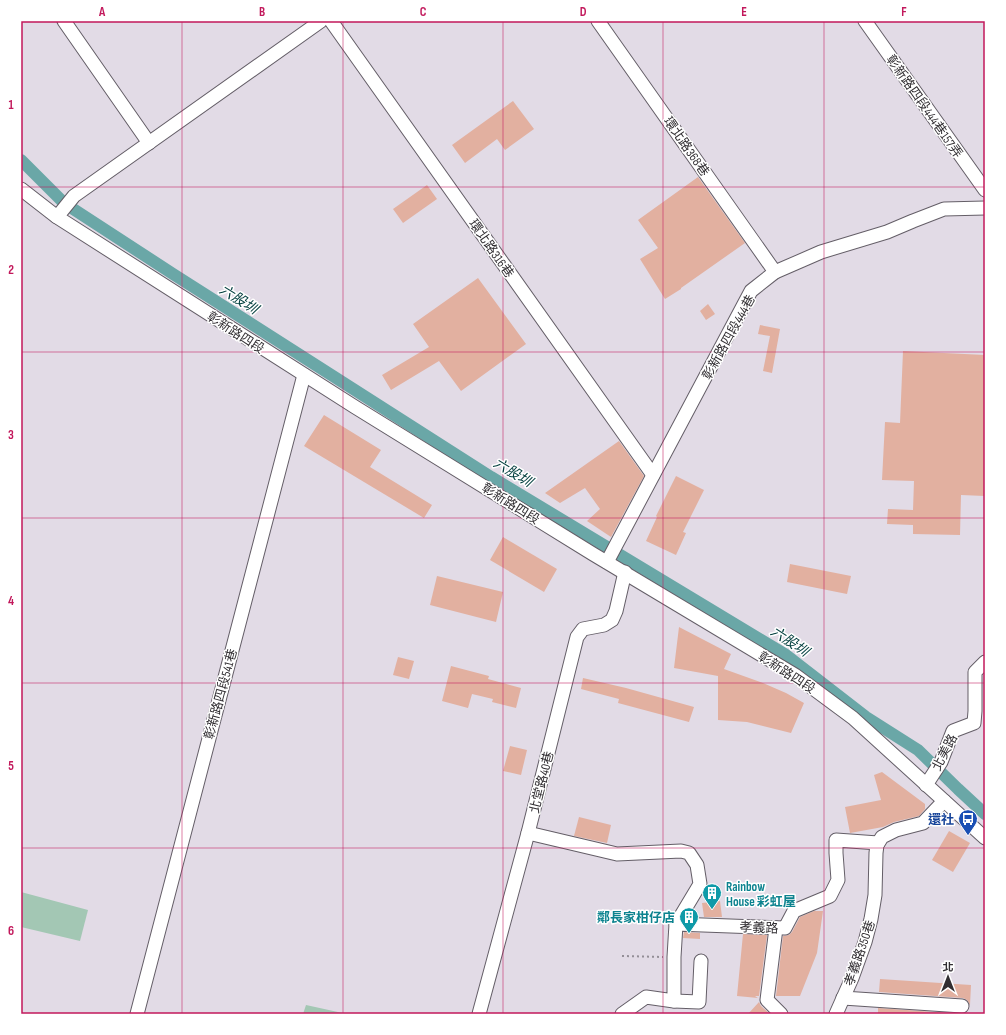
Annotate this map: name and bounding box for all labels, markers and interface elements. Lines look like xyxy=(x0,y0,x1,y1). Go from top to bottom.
text: A xyxy=(98,4,106,20)
text: B xyxy=(259,4,265,20)
text: C xyxy=(420,4,427,20)
text: D xyxy=(580,4,587,20)
text: E xyxy=(741,4,747,20)
text: F xyxy=(901,4,907,20)
street label: 彰新路四段444巷157弄 xyxy=(883,52,966,161)
text: 1 xyxy=(8,97,14,113)
street label: 環北路368巷 xyxy=(660,114,712,179)
street label: 環北路316巷 xyxy=(465,216,517,281)
text: 2 xyxy=(8,262,14,278)
water label: 六股圳 xyxy=(216,281,263,319)
street label: 彰新路四段444巷 xyxy=(699,292,759,383)
street label: 彰新路四段 xyxy=(204,308,267,357)
text: 3 xyxy=(8,427,14,443)
water label: 六股圳 xyxy=(490,454,537,492)
street label: 彰新路四段 xyxy=(479,480,542,528)
text: 4 xyxy=(8,593,14,609)
water label: 六股圳 xyxy=(768,623,814,661)
street label: 彰新路四段541巷 xyxy=(201,647,241,741)
street label: 彰新路四段 xyxy=(755,648,818,697)
street label: 北美路 xyxy=(929,731,961,773)
street label: 北堂路40巷 xyxy=(527,750,557,815)
text: 5 xyxy=(8,758,14,774)
bus stop icon: 還社 xyxy=(957,808,979,836)
place label: 還社 xyxy=(928,812,954,828)
place label: Rainbow House 彩虹屋 xyxy=(726,879,796,910)
building icon: Rainbow House 彩虹屋 xyxy=(701,882,723,910)
building icon: 鄰長家柑仔店 xyxy=(678,906,700,934)
place label: 鄰長家柑仔店 xyxy=(597,910,675,926)
street label: 孝義路350巷 xyxy=(841,918,879,988)
street label: 孝義路 xyxy=(739,919,779,937)
text: 6 xyxy=(8,923,14,939)
north arrow xyxy=(928,957,968,997)
text: 北 xyxy=(943,961,954,974)

